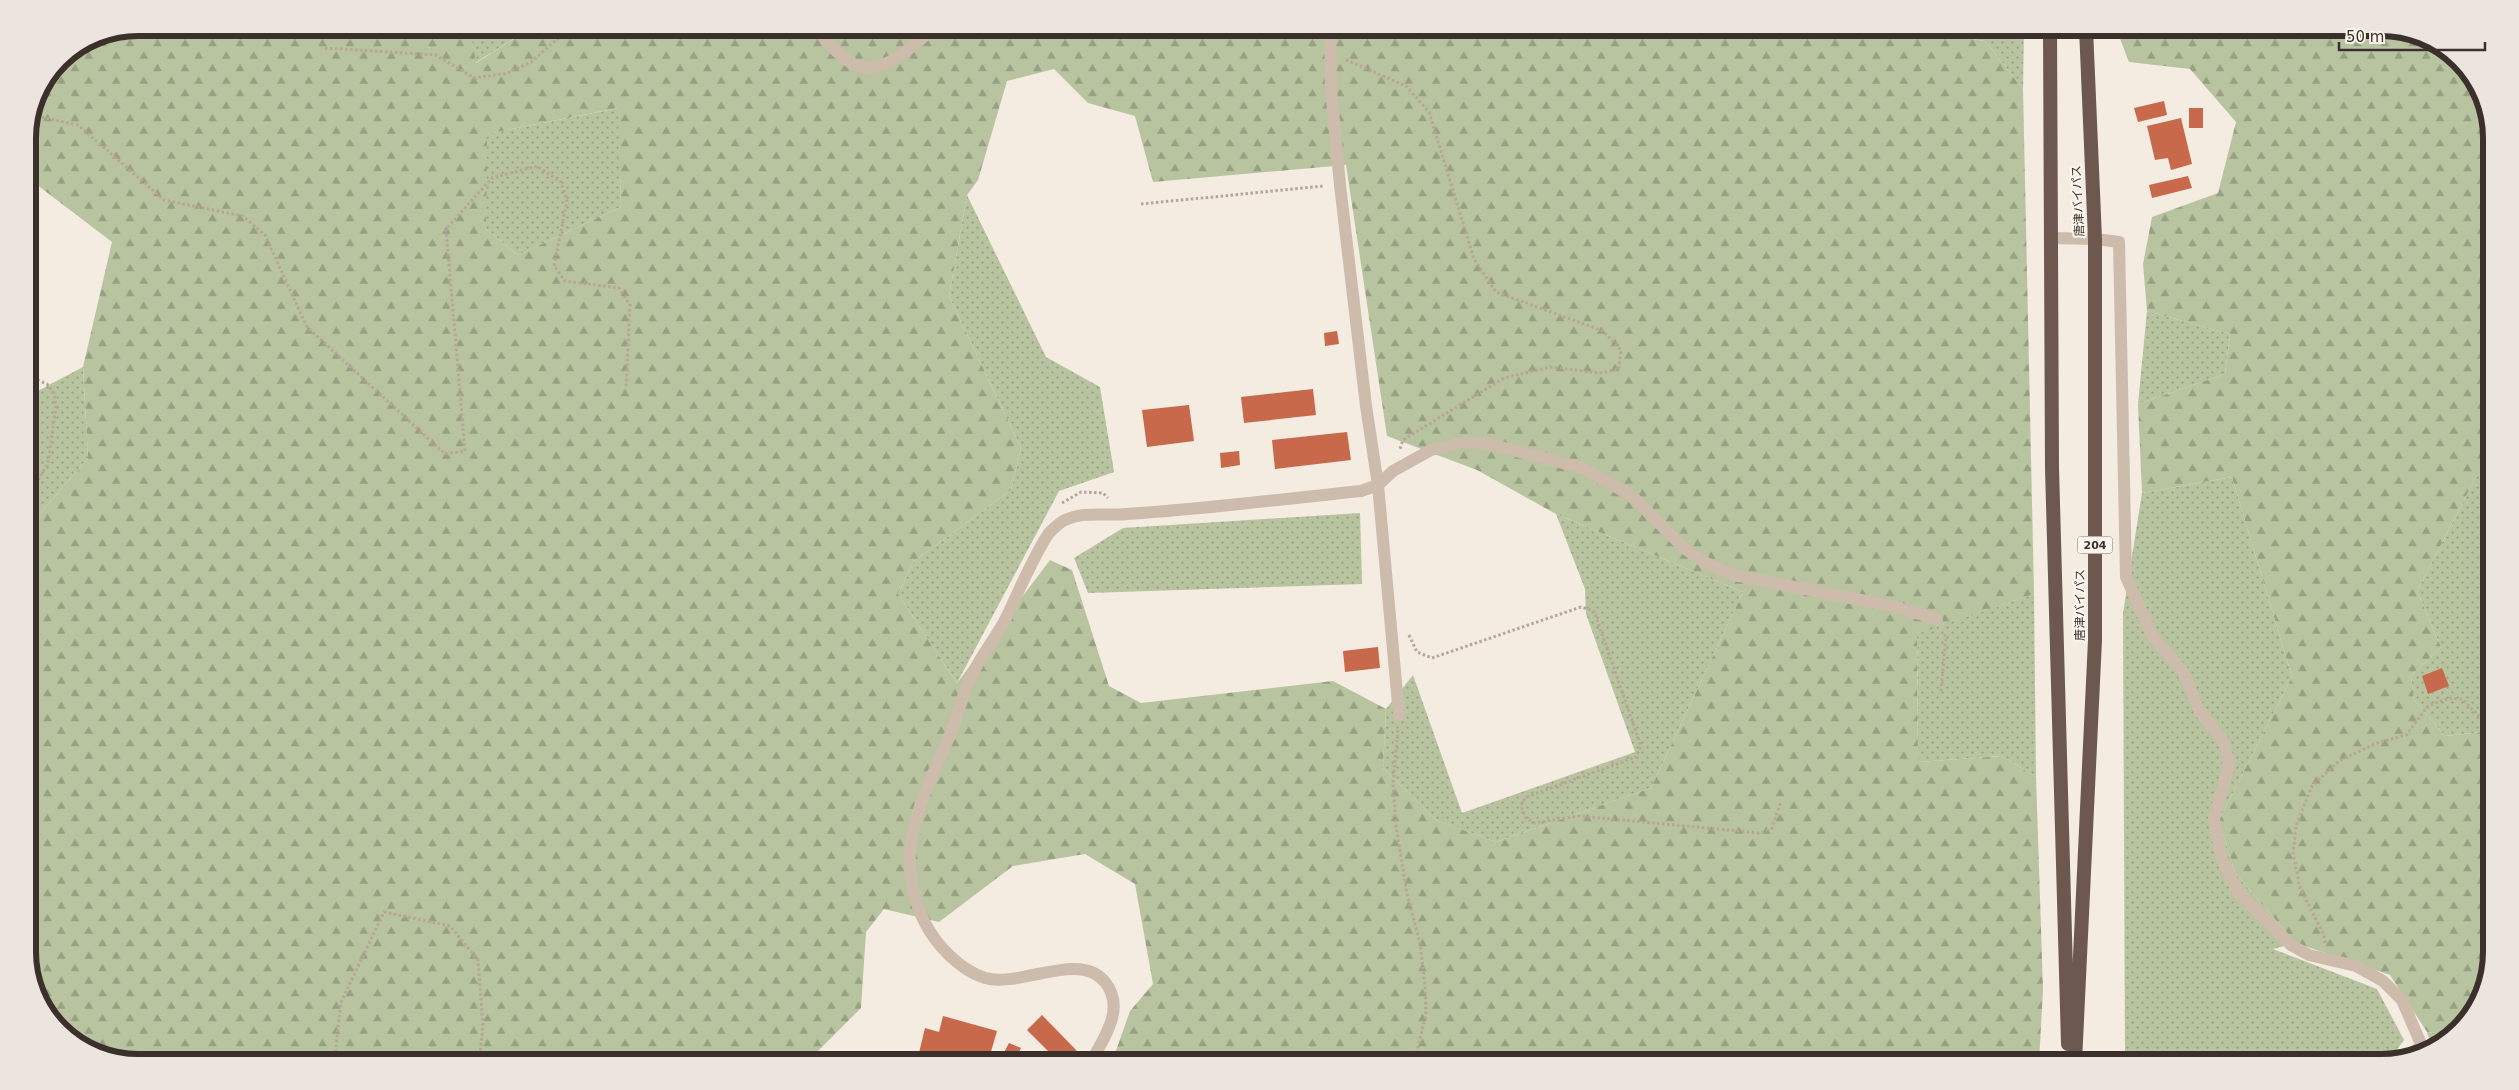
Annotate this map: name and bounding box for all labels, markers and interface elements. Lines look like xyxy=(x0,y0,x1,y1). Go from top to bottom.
scale bar xyxy=(2339,20,2485,52)
text: 50 m xyxy=(2346,28,2384,46)
street label: 唐津バイパス xyxy=(2069,165,2087,237)
road number: 204 xyxy=(2078,536,2112,554)
street label: 唐津バイパス xyxy=(2073,569,2087,641)

